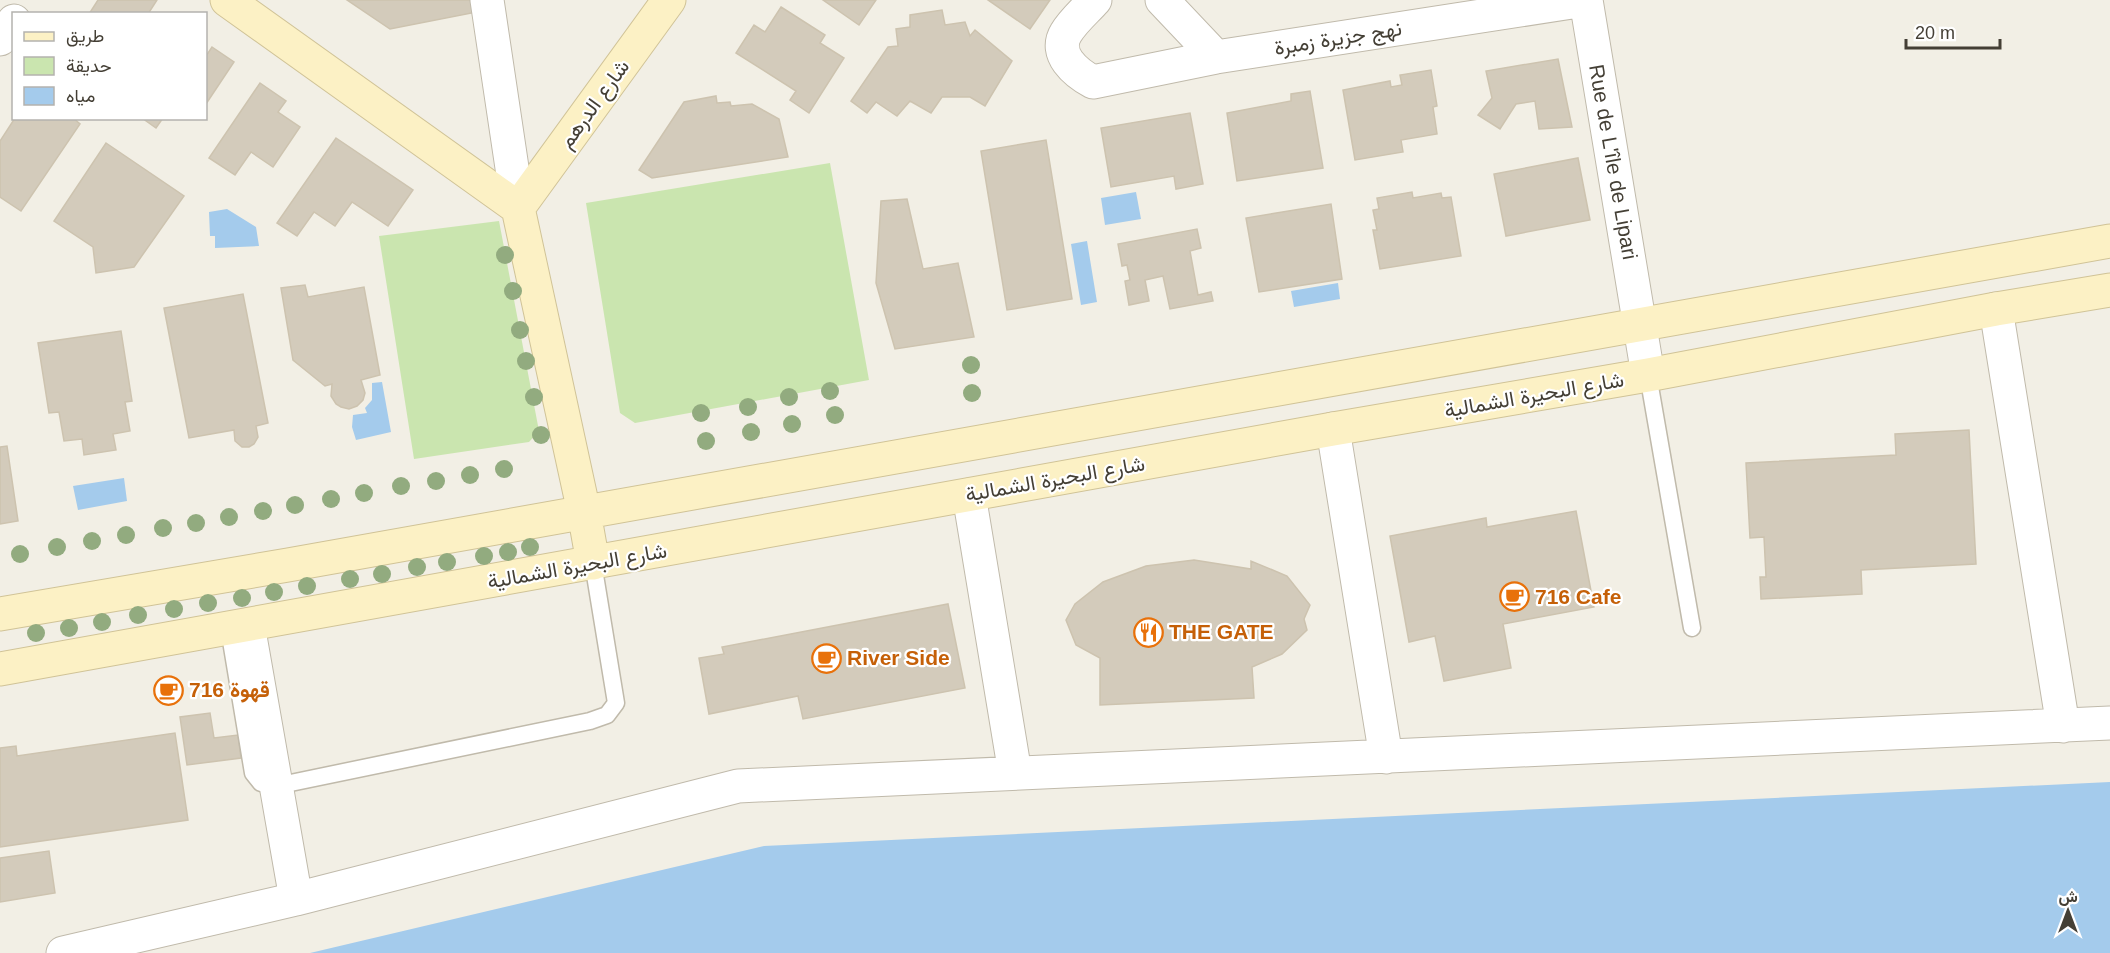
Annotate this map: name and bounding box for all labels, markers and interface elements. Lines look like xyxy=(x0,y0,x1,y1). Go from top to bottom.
legend xyxy=(12,12,207,120)
scale bar xyxy=(1906,12,2000,50)
street label: نهج جزيرة زمبرة xyxy=(1273,16,1404,62)
text: 20 m xyxy=(1915,23,1955,43)
text: طريق xyxy=(66,26,104,47)
street label: شارع الدرهم xyxy=(554,55,636,154)
text: حديقة xyxy=(66,56,112,76)
street label: Rue de L'île de Lipari xyxy=(1585,63,1642,261)
text: مياه xyxy=(66,86,95,106)
street label: شارع البحيرة الشمالية xyxy=(1442,367,1626,425)
street label: شارع البحيرة الشمالية xyxy=(963,451,1147,509)
street label: شارع البحيرة الشمالية xyxy=(485,538,669,596)
cafe icon: 716 Cafe xyxy=(1498,581,1530,613)
place label: 716 Cafe xyxy=(1535,585,1621,608)
restaurant icon: THE GATE xyxy=(1132,616,1164,648)
place label: THE GATE xyxy=(1169,620,1274,643)
cafe icon: River Side xyxy=(810,642,842,674)
place label: River Side xyxy=(847,646,950,669)
cafe icon: قهوة 716 xyxy=(152,674,184,706)
place label: قهوة 716 xyxy=(189,678,270,703)
north arrow xyxy=(2038,881,2098,941)
text: ش xyxy=(2058,888,2078,906)

